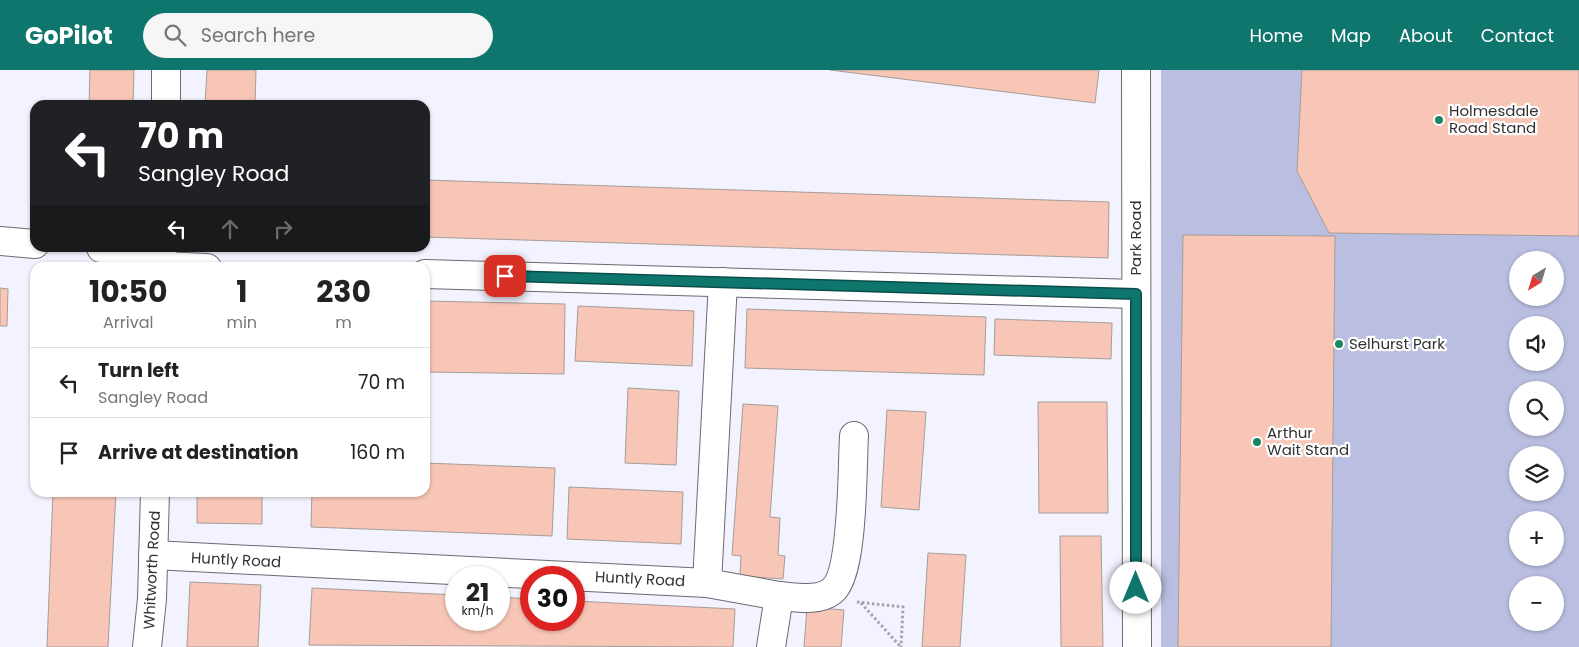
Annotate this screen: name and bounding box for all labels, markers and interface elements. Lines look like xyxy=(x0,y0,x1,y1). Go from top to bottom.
search box xyxy=(143,13,493,58)
text: GoPilot xyxy=(25,19,113,52)
icon: search xyxy=(161,21,189,49)
text: Search here xyxy=(201,22,315,49)
text: Home xyxy=(1249,23,1303,48)
text: Map xyxy=(1331,23,1371,48)
text: About xyxy=(1399,23,1453,48)
text: Contact xyxy=(1481,23,1554,48)
place label: Holmesdale Road Stand xyxy=(1449,100,1539,138)
text: 70 m xyxy=(138,111,224,160)
marker: Holmesdale Road Stand xyxy=(1433,114,1445,126)
icon: left xyxy=(55,120,120,185)
text: Sangley Road xyxy=(138,158,289,189)
street label: Park Road xyxy=(1125,200,1146,276)
icon: left xyxy=(163,215,191,243)
icon: ahead xyxy=(216,215,244,243)
icon: right xyxy=(269,215,297,243)
north arrow xyxy=(1509,251,1564,306)
map controls xyxy=(1509,251,1564,631)
pin xyxy=(484,255,526,297)
icon: arrive xyxy=(491,262,519,290)
text: 10:50 xyxy=(89,270,167,313)
text: 1 xyxy=(236,270,247,313)
text: 230 xyxy=(316,270,371,313)
text: Arrival xyxy=(103,311,153,334)
text: min xyxy=(226,311,257,334)
text: m xyxy=(335,311,352,334)
button: sound xyxy=(1509,316,1564,371)
place label: Selhurst Park xyxy=(1349,333,1445,354)
marker: Selhurst Park xyxy=(1333,338,1345,350)
text: Turn left xyxy=(98,357,179,384)
icon: left xyxy=(55,369,83,397)
text: 70 m xyxy=(358,369,405,396)
button: search xyxy=(1509,381,1564,436)
text: Sangley Road xyxy=(98,386,208,409)
place label: Arthur Wait Stand xyxy=(1267,422,1349,460)
marker: Arthur Wait Stand xyxy=(1251,436,1263,448)
icon: arrive xyxy=(55,439,83,467)
text: Arrive at destination xyxy=(98,439,299,466)
text: 160 m xyxy=(350,439,405,466)
button: layers xyxy=(1509,446,1564,501)
street label: Whitworth Road xyxy=(138,510,165,630)
button: + xyxy=(1509,511,1564,566)
street label: Huntly Road xyxy=(190,547,282,572)
position arrow xyxy=(1109,561,1161,613)
speed limit sign: 30 xyxy=(520,566,585,631)
street label: Huntly Road xyxy=(594,566,686,591)
text: 21 xyxy=(466,575,489,610)
button: − xyxy=(1509,576,1564,631)
text: km/h xyxy=(462,602,493,619)

